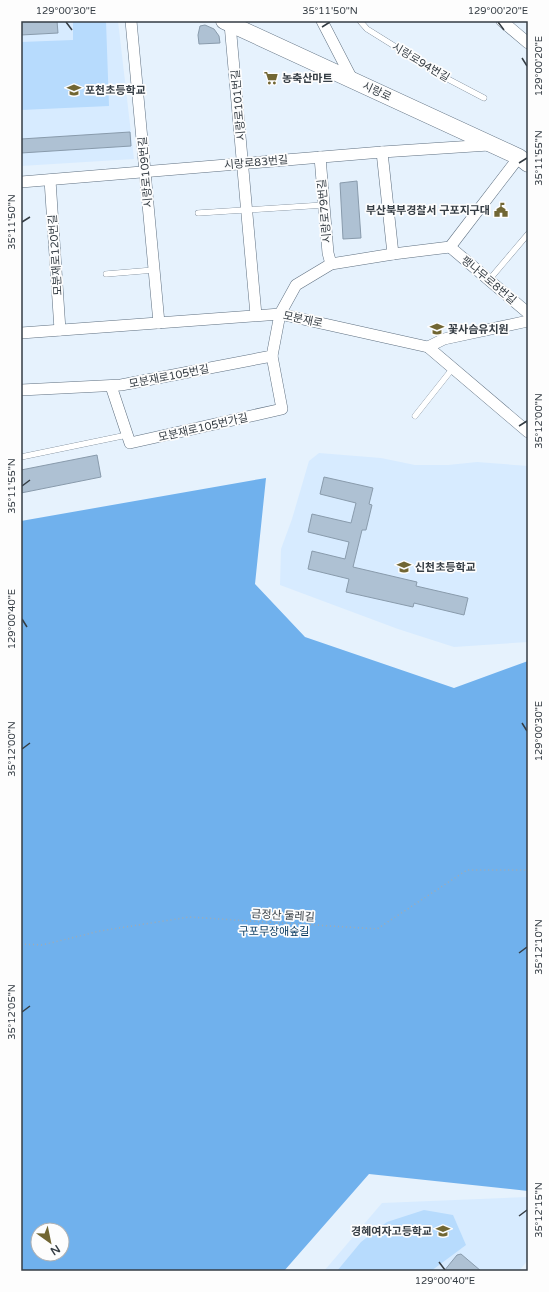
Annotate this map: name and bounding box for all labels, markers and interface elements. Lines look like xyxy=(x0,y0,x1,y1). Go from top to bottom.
text: 129°00'30"E xyxy=(36,5,96,17)
text: 35°11'50"N xyxy=(302,5,358,17)
text: 129°00'20"E xyxy=(468,5,528,17)
text: 129°00'20"E xyxy=(533,36,545,96)
street label: 시랑로94번길 xyxy=(390,40,452,85)
street label: 시랑로101번길 xyxy=(229,69,248,141)
supermarket icon: 농축산마트 xyxy=(263,70,279,86)
place label: 농축산마트 xyxy=(282,72,333,85)
street label: 시랑로 xyxy=(360,79,393,104)
school or university icon: 포천초등학교 xyxy=(66,82,82,98)
place label: 포천초등학교 xyxy=(85,84,146,97)
text: 35°11'55"N xyxy=(533,130,545,186)
street label: 시랑로109번길 xyxy=(136,136,155,208)
street label: 시랑로83번길 xyxy=(223,153,289,172)
street label: 시랑로79번길 xyxy=(315,178,334,244)
text: 35°11'50"N xyxy=(6,194,18,250)
public building icon: 부산북부경찰서 구포지구대 xyxy=(493,202,509,218)
place label: 부산북부경찰서 구포지구대 xyxy=(366,204,490,217)
street label: 모분재로120번길 xyxy=(46,214,65,296)
street label: 팽나무로8번길 xyxy=(459,254,519,307)
street label: 모분재로 xyxy=(282,309,324,330)
school or university icon: 꽃사슴유치원 xyxy=(429,321,445,337)
place label: 꽃사슴유치원 xyxy=(448,323,509,336)
street label: 모분재로105번길 xyxy=(128,362,210,391)
text: 35°12'00"N xyxy=(533,393,545,449)
street label: 모분재로105번가길 xyxy=(157,411,249,444)
text: 35°11'55"N xyxy=(6,458,18,514)
school or university icon: 신천초등학교 xyxy=(396,559,412,575)
place label: 신천초등학교 xyxy=(415,561,476,574)
text: 129°00'40"E xyxy=(6,589,18,649)
text: 129°00'30"E xyxy=(533,701,545,761)
text: 35°12'00"N xyxy=(6,721,18,777)
street label: 금정산 둘레길 xyxy=(251,907,315,924)
text: 35°12'10"N xyxy=(533,919,545,975)
park label: 구포무장애숲길 xyxy=(239,925,309,938)
text: 35°12'05"N xyxy=(6,984,18,1040)
text: 35°12'15"N xyxy=(533,1182,545,1238)
north arrow xyxy=(30,1222,70,1262)
school or university icon: 경혜여자고등학교 xyxy=(435,1223,451,1239)
place label: 경혜여자고등학교 xyxy=(351,1225,432,1238)
text: N xyxy=(48,1242,62,1258)
text: 129°00'40"E xyxy=(415,1275,475,1287)

